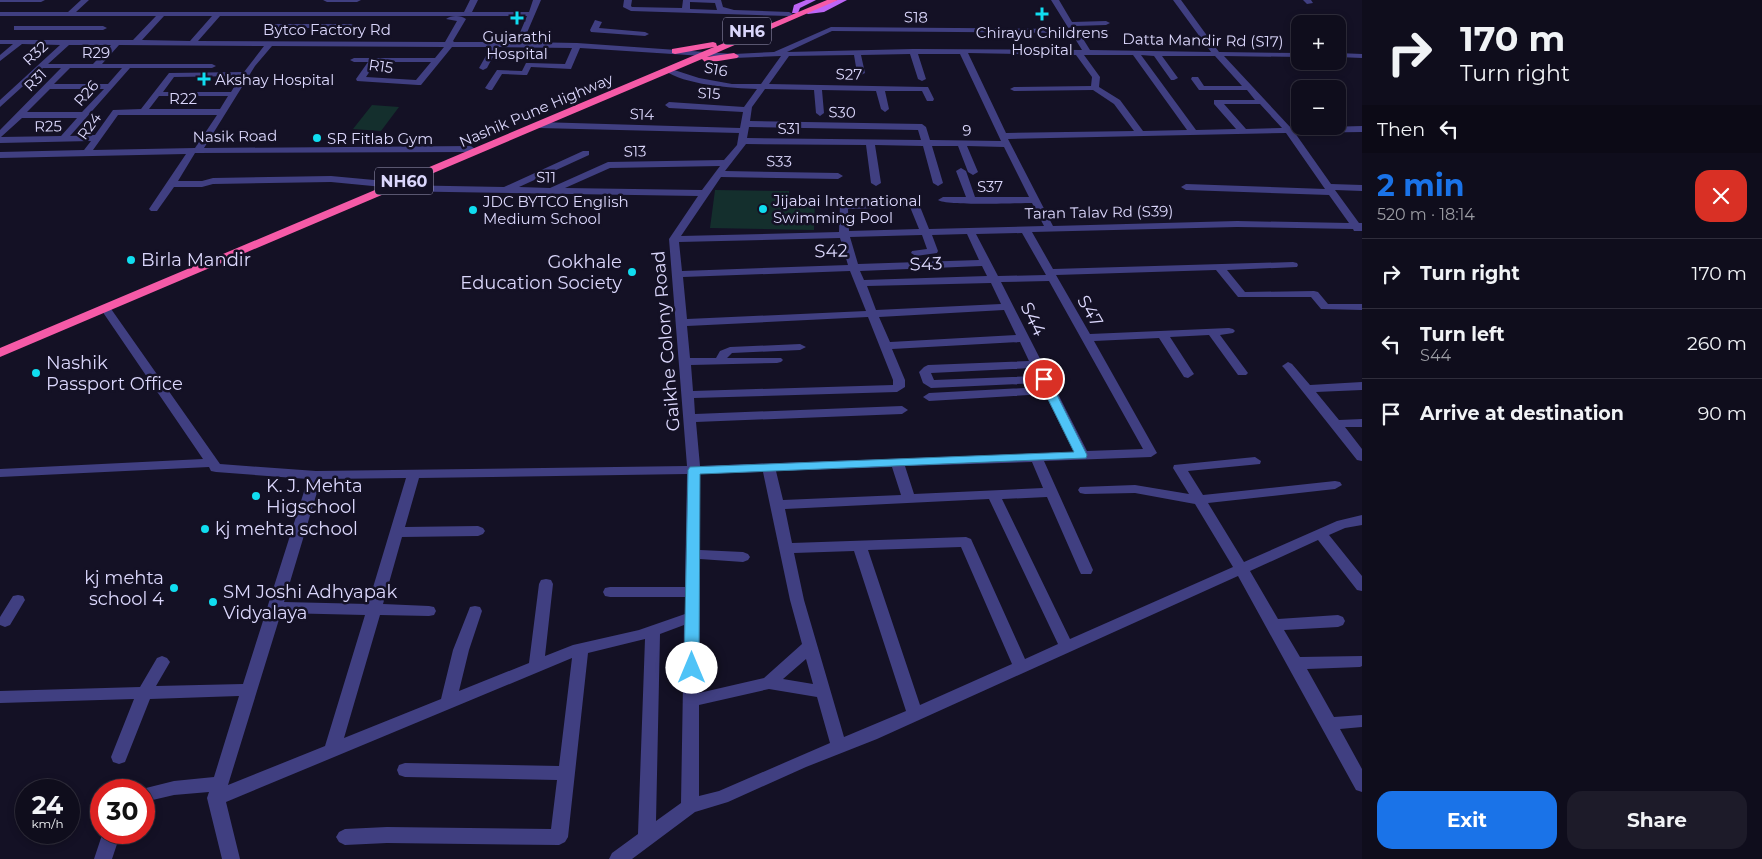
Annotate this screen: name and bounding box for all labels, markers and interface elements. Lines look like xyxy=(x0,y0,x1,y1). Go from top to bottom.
street label: S18 xyxy=(904,7,928,27)
marker: Chirayu Childrens Hospital xyxy=(1035,7,1049,21)
marker: Gujarathi Hospital xyxy=(510,11,524,25)
map controls xyxy=(1291,15,1346,135)
button: + xyxy=(1291,15,1346,70)
text: 170 m xyxy=(1460,17,1565,60)
road number: NH6 xyxy=(723,18,771,44)
street label: Bytco Factory Rd xyxy=(263,20,391,39)
icon: right xyxy=(1377,20,1442,85)
place label: Chirayu Childrens Hospital xyxy=(976,23,1108,59)
place label: Gujarathi Hospital xyxy=(482,27,552,63)
street label: Datta Mandir Rd (S17) xyxy=(1122,29,1284,51)
street label: R32 xyxy=(18,37,52,69)
street label: R29 xyxy=(82,43,110,62)
street label: R15 xyxy=(367,55,395,77)
street label: S16 xyxy=(703,58,729,80)
text: Turn right xyxy=(1460,60,1570,87)
street label: S27 xyxy=(836,64,863,84)
street label: R31 xyxy=(20,65,50,95)
street label: Nashik Pune Highway xyxy=(456,69,617,151)
place label: Akshay Hospital xyxy=(215,70,334,89)
marker: Akshay Hospital xyxy=(197,72,211,86)
street label: R26 xyxy=(69,76,103,110)
button: − xyxy=(1291,80,1346,135)
street label: S15 xyxy=(697,83,721,103)
street label: R22 xyxy=(169,89,197,108)
street label: S30 xyxy=(828,102,856,122)
street label: S14 xyxy=(629,104,655,124)
street label: R24 xyxy=(73,109,105,143)
icon: left xyxy=(1435,115,1463,143)
street label: R25 xyxy=(34,116,62,136)
text: Then xyxy=(1377,118,1425,141)
street label: S31 xyxy=(778,119,800,138)
street label: 9 xyxy=(962,120,972,140)
street label: Nasik Road xyxy=(193,126,277,146)
place label: SR Fitlab Gym xyxy=(327,129,433,148)
marker: SR Fitlab Gym xyxy=(311,132,323,144)
street label: S13 xyxy=(623,141,647,161)
street label: S33 xyxy=(766,151,792,171)
street label: S11 xyxy=(536,167,556,187)
text: 2 min xyxy=(1377,167,1464,204)
road number: NH60 xyxy=(375,168,433,195)
button: close xyxy=(1695,170,1747,222)
street label: S37 xyxy=(977,177,1003,196)
place label: Jijabai International Swimming Pool xyxy=(772,191,921,227)
place label: JDC BYTCO English Medium School xyxy=(482,192,629,228)
street label: Taran Talav Rd (S39) xyxy=(1024,201,1174,223)
marker: Jijabai International Swimming Pool xyxy=(757,203,769,215)
marker: JDC BYTCO English Medium School xyxy=(467,204,479,216)
text: 520 m · 18:14 xyxy=(1377,205,1475,224)
street label: S42 xyxy=(814,239,848,263)
place label: Birla Mandir xyxy=(141,249,251,271)
street label: Gaikhe Colony Road xyxy=(647,250,685,432)
place label: Gokhale Education Society xyxy=(460,251,622,294)
street label: S43 xyxy=(909,252,943,276)
marker: Birla Mandir xyxy=(125,254,137,266)
icon: right xyxy=(1377,260,1405,288)
text: Turn right xyxy=(1420,262,1520,285)
text: 170 m xyxy=(1692,262,1747,285)
marker: Gokhale Education Society xyxy=(626,266,638,278)
street label: S47 xyxy=(1072,291,1108,331)
street label: S44 xyxy=(1015,298,1051,340)
text: Turn left xyxy=(1420,323,1505,346)
icon: left xyxy=(1377,330,1405,358)
text: 260 m xyxy=(1687,332,1747,355)
text: S44 xyxy=(1420,346,1451,365)
place label: Nashik Passport Office xyxy=(46,352,183,395)
pin xyxy=(1023,358,1065,400)
icon: arrive xyxy=(1030,365,1058,393)
marker: Nashik Passport Office xyxy=(30,367,42,379)
icon: arrive xyxy=(1377,400,1405,428)
text: Arrive at destination xyxy=(1420,402,1624,425)
text: 90 m xyxy=(1698,402,1747,425)
place label: K. J. Mehta Higschool xyxy=(266,475,363,518)
marker: K. J. Mehta Higschool xyxy=(250,490,262,502)
place label: kj mehta school xyxy=(215,518,358,540)
marker: kj mehta school xyxy=(199,523,211,535)
place label: kj mehta school 4 xyxy=(84,567,164,610)
place label: SM Joshi Adhyapak Vidyalaya xyxy=(223,581,397,624)
marker: kj mehta school 4 xyxy=(168,582,180,594)
marker: SM Joshi Adhyapak Vidyalaya xyxy=(207,596,219,608)
position arrow xyxy=(665,641,717,693)
speed limit sign: 30 xyxy=(90,779,155,844)
text: 24 xyxy=(32,790,63,820)
button: Exit xyxy=(1377,791,1557,849)
button: Share xyxy=(1567,791,1747,849)
text: km/h xyxy=(31,816,64,831)

